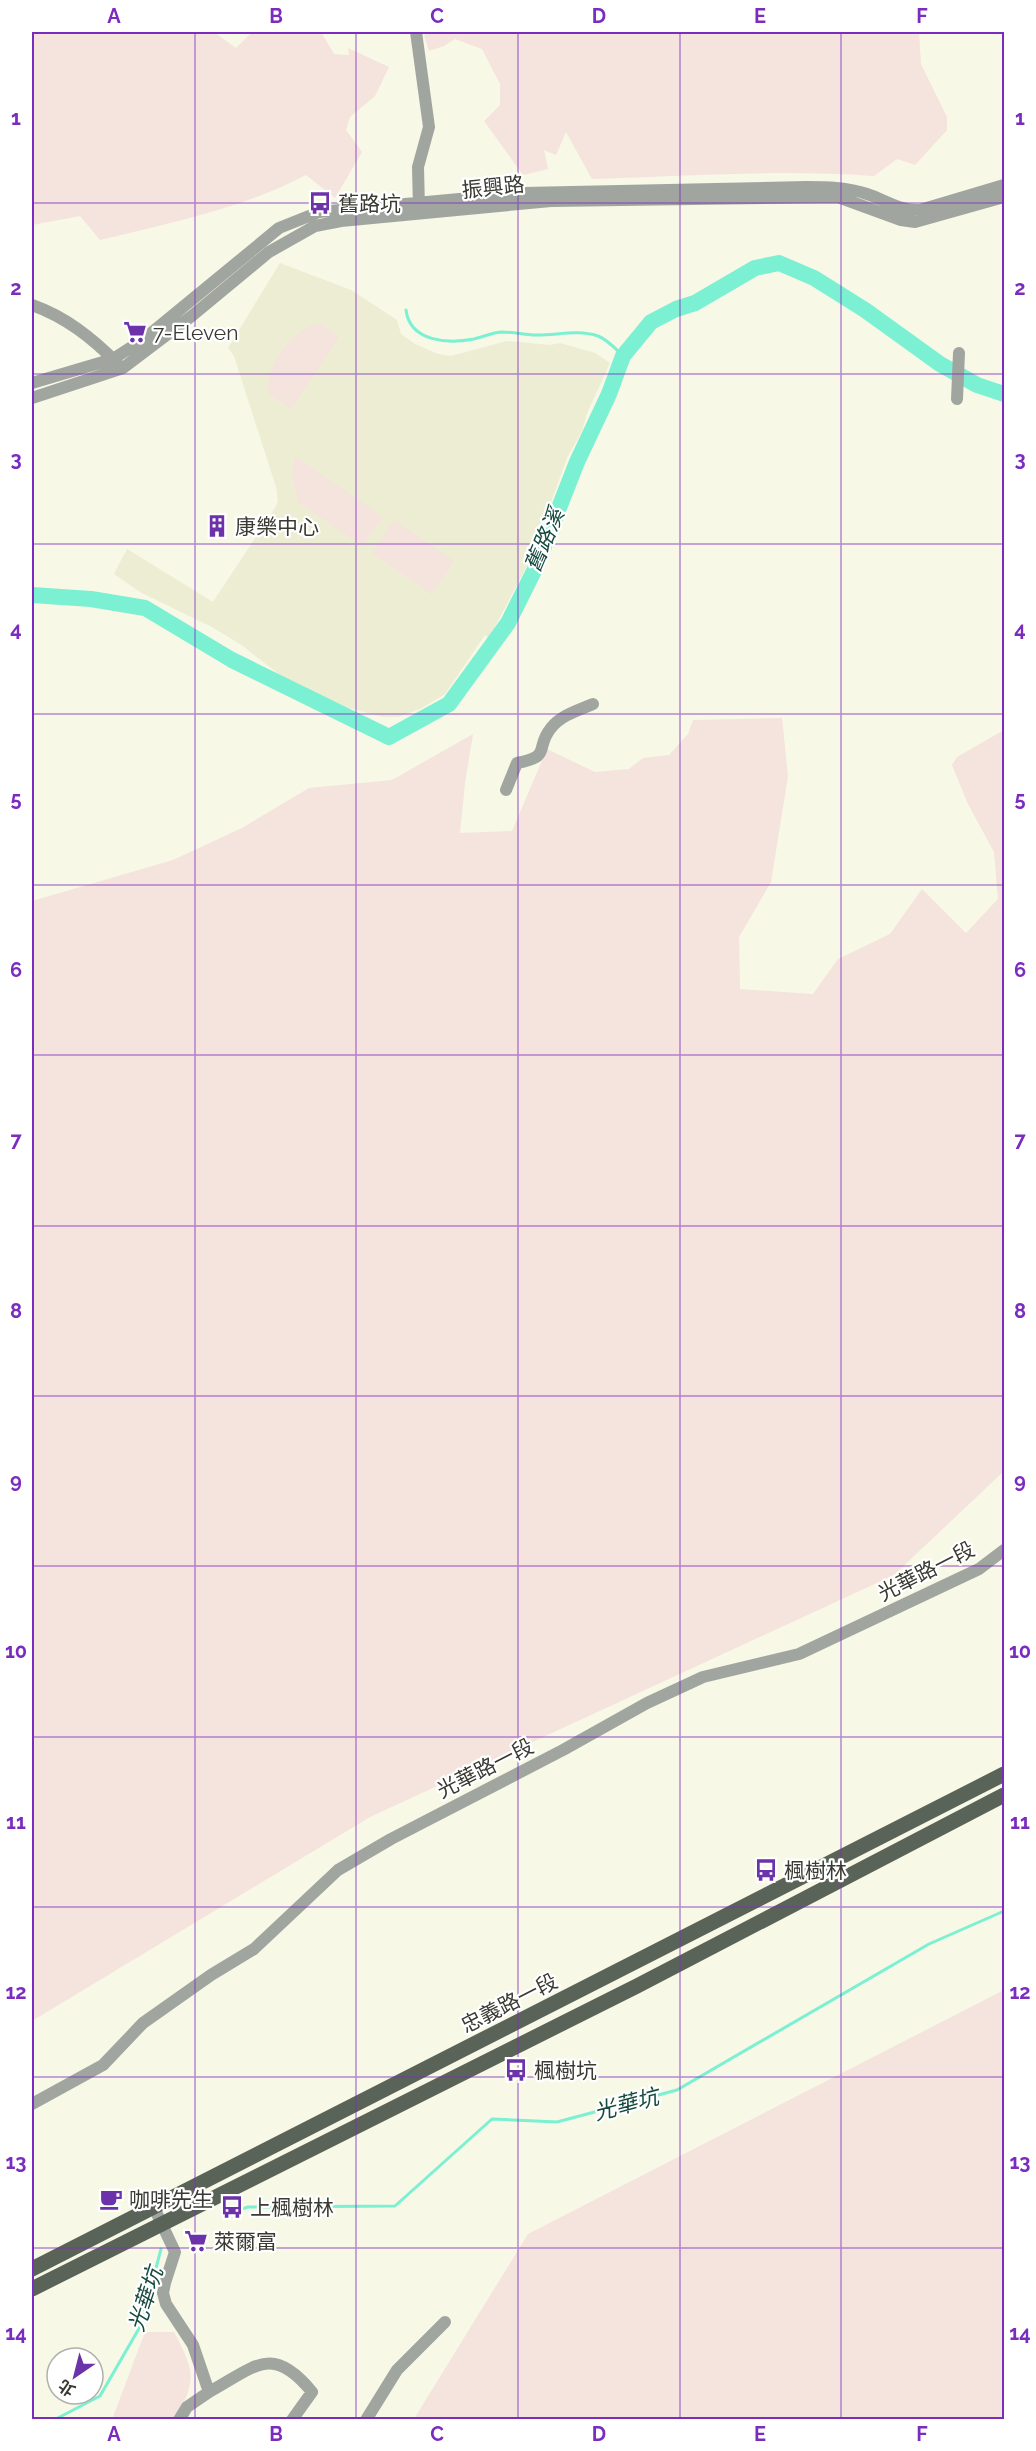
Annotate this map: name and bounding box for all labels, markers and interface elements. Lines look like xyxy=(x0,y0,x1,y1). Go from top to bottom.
text: A xyxy=(107,4,121,28)
text: B xyxy=(269,4,283,28)
text: C xyxy=(430,4,444,28)
text: D xyxy=(592,4,606,28)
text: E xyxy=(754,4,766,28)
text: F xyxy=(916,4,928,28)
text: 1 xyxy=(11,106,21,130)
text: 1 xyxy=(1015,106,1025,130)
street label: 振興路 xyxy=(460,171,526,203)
bus stop icon: 舊路坑 xyxy=(307,190,333,216)
place label: 舊路坑 xyxy=(338,191,401,216)
text: 2 xyxy=(10,276,22,300)
text: 2 xyxy=(1014,276,1026,300)
supermarket icon: 7-Eleven xyxy=(122,319,148,345)
place label: 7-Eleven xyxy=(153,320,238,345)
text: 3 xyxy=(10,447,22,471)
text: 3 xyxy=(1014,447,1026,471)
water label: 舊路溪 xyxy=(519,502,570,575)
building icon: 康樂中心 xyxy=(204,513,230,539)
place label: 康樂中心 xyxy=(235,514,319,539)
text: 4 xyxy=(10,617,22,641)
text: 4 xyxy=(1014,617,1026,641)
text: 5 xyxy=(10,787,22,811)
text: 5 xyxy=(1014,787,1026,811)
text: 6 xyxy=(10,958,22,982)
text: 6 xyxy=(1014,958,1026,982)
text: 7 xyxy=(10,1128,22,1152)
text: 7 xyxy=(1014,1128,1026,1152)
text: 8 xyxy=(10,1299,22,1323)
text: 8 xyxy=(1014,1299,1026,1323)
text: 9 xyxy=(10,1469,22,1493)
text: 9 xyxy=(1014,1469,1026,1493)
street label: 光華路一段 xyxy=(874,1536,978,1606)
text: 10 xyxy=(5,1639,27,1663)
text: 10 xyxy=(1009,1639,1031,1663)
street label: 光華路一段 xyxy=(433,1733,537,1803)
text: 11 xyxy=(6,1810,26,1834)
text: 11 xyxy=(1010,1810,1030,1834)
bus stop icon: 楓樹林 xyxy=(753,1857,779,1883)
place label: 楓樹林 xyxy=(784,1858,847,1883)
street label: 忠義路一段 xyxy=(457,1968,561,2038)
text: 12 xyxy=(5,1980,27,2004)
text: 12 xyxy=(1009,1980,1031,2004)
bus stop icon: 楓樹坑 xyxy=(503,2057,529,2083)
place label: 楓樹坑 xyxy=(534,2058,597,2083)
water label: 光華坑 xyxy=(591,2082,664,2125)
text: 13 xyxy=(5,2150,27,2174)
text: 13 xyxy=(1009,2150,1031,2174)
cafe icon: 咖啡先生 xyxy=(98,2186,124,2212)
place label: 咖啡先生 xyxy=(129,2187,213,2212)
bus stop icon: 上楓樹林 xyxy=(219,2194,245,2220)
place label: 上楓樹林 xyxy=(250,2195,334,2220)
supermarket icon: 萊爾富 xyxy=(183,2228,209,2254)
place label: 萊爾富 xyxy=(214,2229,277,2254)
water label: 光華坑 xyxy=(122,2261,168,2334)
text: 14 xyxy=(5,2321,27,2345)
text: 14 xyxy=(1009,2321,1031,2345)
north arrow xyxy=(45,2346,105,2406)
text: 北 xyxy=(55,2376,79,2400)
text: A xyxy=(107,2422,121,2446)
text: B xyxy=(269,2422,283,2446)
text: C xyxy=(430,2422,444,2446)
text: D xyxy=(592,2422,606,2446)
text: E xyxy=(754,2422,766,2446)
text: F xyxy=(916,2422,928,2446)

